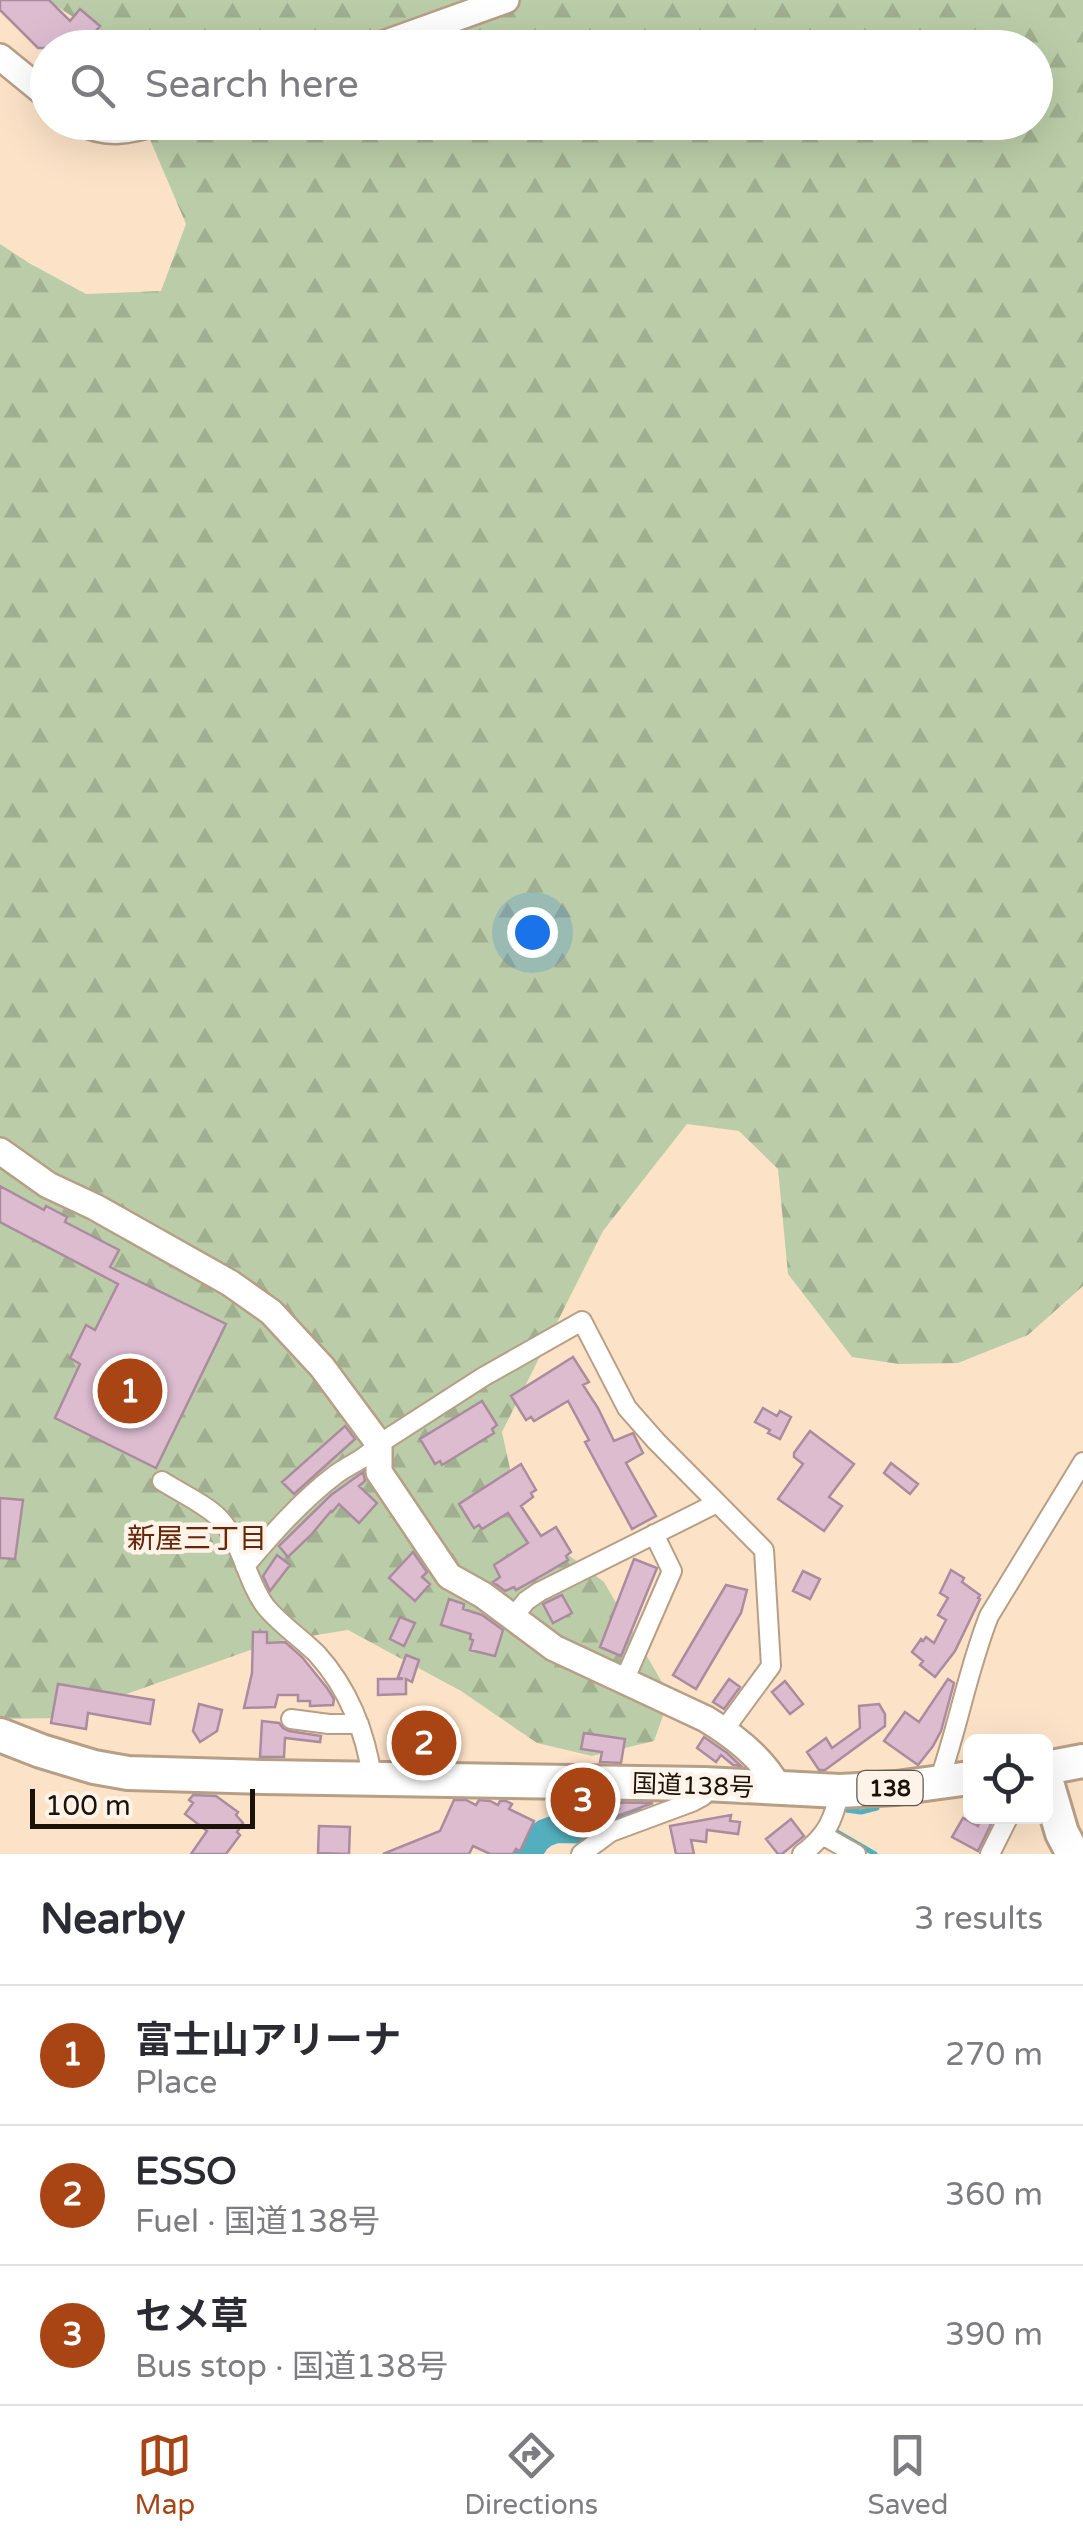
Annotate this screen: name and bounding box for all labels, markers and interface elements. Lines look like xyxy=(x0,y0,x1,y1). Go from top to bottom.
search box xyxy=(30,30,1053,140)
icon: search xyxy=(65,58,120,113)
text: Search here xyxy=(145,62,359,108)
your location xyxy=(507,907,558,958)
pin: 1 xyxy=(98,1354,162,1428)
district label: 新屋三丁目 xyxy=(127,1522,267,1556)
pin: 2 xyxy=(392,1706,456,1780)
map controls xyxy=(963,1734,1053,1824)
button: locate xyxy=(963,1734,1053,1824)
pin: 3 xyxy=(550,1762,616,1838)
street label: 国道138号 xyxy=(631,1769,755,1803)
road number: 138 xyxy=(858,1771,922,1805)
scale bar xyxy=(30,1784,255,1828)
text: 100 m xyxy=(45,1789,131,1823)
text: Nearby xyxy=(40,1894,185,1945)
text: 3 results xyxy=(914,1900,1043,1938)
text: 富士山アリーナ xyxy=(135,2018,401,2064)
text: 1 xyxy=(62,2036,83,2074)
text: 270 m xyxy=(945,2036,1043,2074)
text: Place xyxy=(135,2064,217,2102)
text: ESSO xyxy=(135,2149,237,2195)
text: 2 xyxy=(62,2176,83,2214)
text: 360 m xyxy=(945,2176,1043,2214)
text: Fuel · 国道138号 xyxy=(135,2203,380,2241)
text: セメ草 xyxy=(135,2294,248,2340)
text: 3 xyxy=(62,2316,83,2354)
text: 390 m xyxy=(945,2316,1043,2354)
text: Bus stop · 国道138号 xyxy=(135,2348,448,2386)
tab: Map xyxy=(135,2428,195,2522)
tab: Directions xyxy=(464,2428,598,2522)
tab: Saved xyxy=(867,2428,948,2522)

